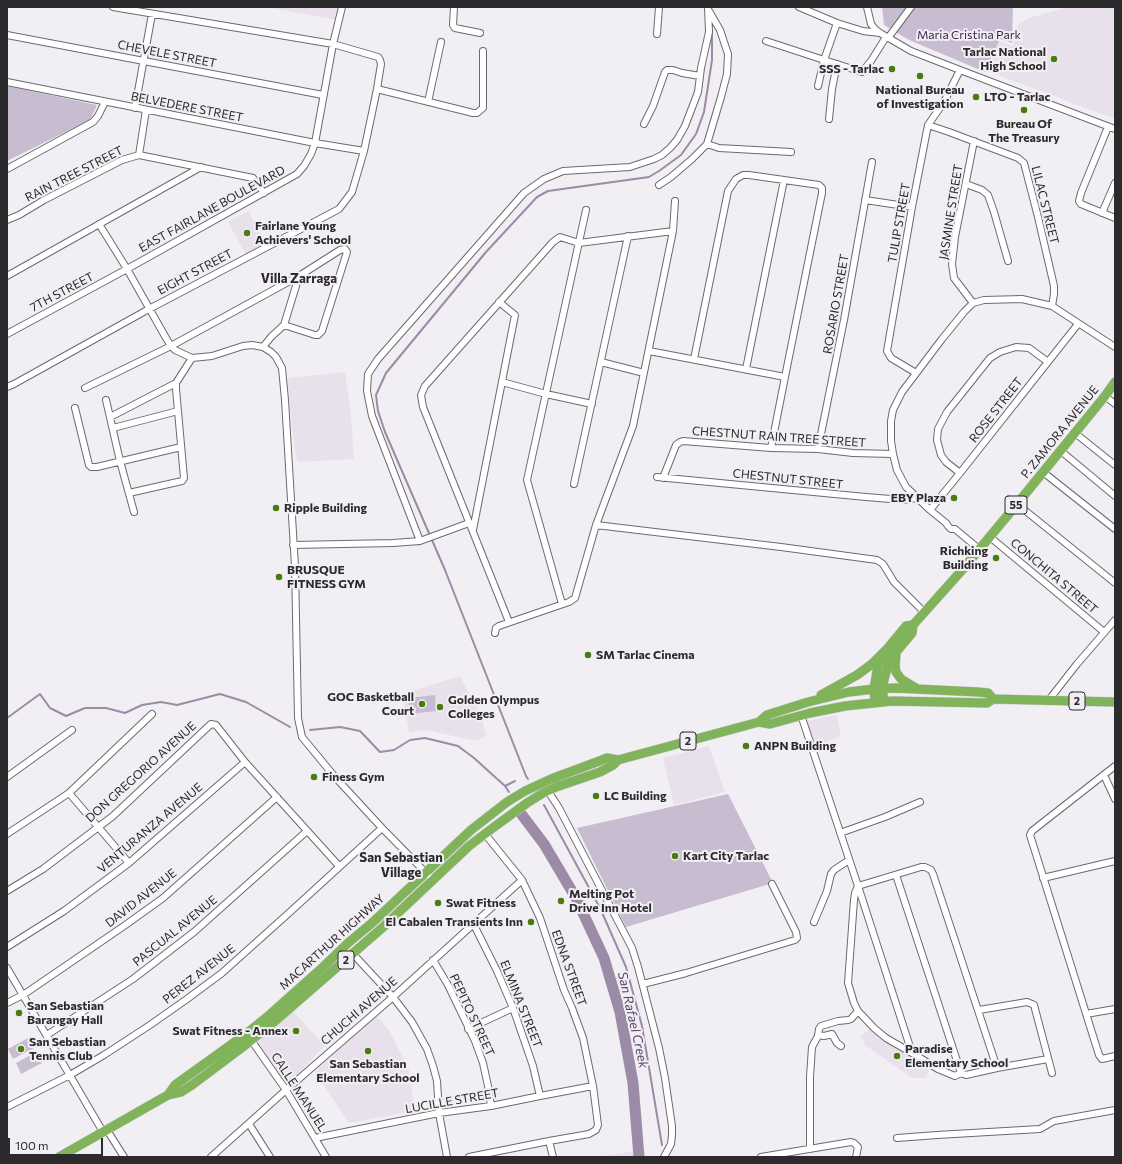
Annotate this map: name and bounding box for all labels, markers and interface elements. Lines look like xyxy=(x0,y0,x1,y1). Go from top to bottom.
park label: Maria Cristina Park xyxy=(917,28,1021,42)
street label: CHEVELE STREET xyxy=(116,37,218,71)
place label: Tarlac National High School xyxy=(963,45,1046,73)
marker: Tarlac National High School xyxy=(1049,54,1059,64)
place label: SSS - Tarlac xyxy=(819,62,884,76)
marker: SSS - Tarlac xyxy=(887,64,897,74)
marker: National Bureau of Investigation xyxy=(915,71,925,81)
place label: National Bureau of Investigation xyxy=(876,83,964,111)
street label: BELVEDERE STREET xyxy=(130,89,244,125)
place label: LTO - Tarlac xyxy=(984,90,1050,104)
marker: LTO - Tarlac xyxy=(971,92,981,102)
marker: Bureau Of The Treasury xyxy=(1019,105,1029,115)
place label: Bureau Of The Treasury xyxy=(988,117,1060,145)
street label: RAIN TREE STREET xyxy=(23,143,125,205)
street label: EAST FAIRLANE BOULEVARD xyxy=(136,163,288,255)
street label: JASMINE STREET xyxy=(936,163,966,261)
street label: LILAC STREET xyxy=(1028,164,1062,246)
street label: TULIP STREET xyxy=(885,182,913,264)
place label: Fairlane Young Achievers' School xyxy=(255,219,351,247)
marker: Fairlane Young Achievers' School xyxy=(242,228,252,238)
street label: EIGHT STREET xyxy=(155,246,235,298)
street label: ROSARIO STREET xyxy=(820,253,852,355)
street label: 7TH STREET xyxy=(28,269,96,315)
district label: Villa Zarraga xyxy=(261,271,337,287)
street label: ROSE STREET xyxy=(966,375,1026,445)
street label: P. ZAMORA AVENUE xyxy=(1018,383,1102,481)
street label: CHESTNUT RAIN TREE STREET xyxy=(691,424,867,450)
street label: CHESTNUT STREET xyxy=(732,466,844,492)
place label: EBY Plaza xyxy=(891,491,946,505)
marker: EBY Plaza xyxy=(949,493,959,503)
road number: 55 xyxy=(1005,496,1027,514)
place label: Ripple Building xyxy=(284,501,367,515)
marker: Ripple Building xyxy=(271,503,281,513)
street label: CONCHITA STREET xyxy=(1007,535,1101,617)
place label: Richking Building xyxy=(940,544,988,572)
marker: Richking Building xyxy=(991,553,1001,563)
place label: BRUSQUE FITNESS GYM xyxy=(287,563,366,591)
marker: BRUSQUE FITNESS GYM xyxy=(274,572,284,582)
place label: SM Tarlac Cinema xyxy=(596,648,695,662)
marker: SM Tarlac Cinema xyxy=(583,650,593,660)
place label: GOC Basketball Court xyxy=(327,690,414,718)
road number: 2 xyxy=(1069,692,1085,710)
place label: Golden Olympus Colleges xyxy=(448,693,539,721)
marker: GOC Basketball Court xyxy=(417,699,427,709)
marker: Golden Olympus Colleges xyxy=(435,702,445,712)
street label: DON GREGORIO AVENUE xyxy=(83,719,199,825)
road number: 2 xyxy=(680,732,696,750)
place label: ANPN Building xyxy=(754,739,836,753)
marker: ANPN Building xyxy=(741,741,751,751)
place label: Finess Gym xyxy=(322,770,384,784)
marker: Finess Gym xyxy=(309,772,319,782)
street label: VENTURANZA AVENUE xyxy=(95,780,205,876)
place label: LC Building xyxy=(604,789,667,803)
marker: LC Building xyxy=(591,791,601,801)
place label: Kart City Tarlac xyxy=(683,849,769,863)
district label: San Sebastian Village xyxy=(359,850,443,881)
marker: Kart City Tarlac xyxy=(670,851,680,861)
street label: DAVID AVENUE xyxy=(103,866,179,930)
place label: Melting Pot Drive Inn Hotel xyxy=(569,887,652,915)
street label: MACARTHUR HIGHWAY xyxy=(277,891,387,993)
street label: PASCUAL AVENUE xyxy=(130,893,220,969)
place label: Swat Fitness xyxy=(446,896,516,910)
marker: Melting Pot Drive Inn Hotel xyxy=(556,896,566,906)
marker: Swat Fitness xyxy=(433,898,443,908)
place label: El Cabalen Transients Inn xyxy=(386,915,523,929)
marker: El Cabalen Transients Inn xyxy=(526,917,536,927)
street label: EDNA STREET xyxy=(549,928,589,1008)
street label: PEREZ AVENUE xyxy=(160,941,238,1007)
road number: 2 xyxy=(338,951,354,969)
street label: ELMINA STREET xyxy=(497,958,545,1050)
water label: San Rafael Creek xyxy=(614,970,652,1070)
street label: PEPITO STREET xyxy=(447,971,497,1059)
street label: CHUCHI AVENUE xyxy=(318,974,400,1048)
place label: San Sebastian Barangay Hall xyxy=(27,999,104,1027)
marker: San Sebastian Barangay Hall xyxy=(14,1008,24,1018)
place label: Swat Fitness - Annex xyxy=(173,1024,288,1038)
marker: Swat Fitness - Annex xyxy=(291,1026,301,1036)
place label: San Sebastian Tennis Club xyxy=(29,1035,106,1063)
place label: Paradise Elementary School xyxy=(905,1042,1008,1070)
marker: San Sebastian Tennis Club xyxy=(16,1044,26,1054)
marker: San Sebastian Elementary School xyxy=(363,1046,373,1056)
street label: CALLE MANUEL xyxy=(268,1050,330,1134)
marker: Paradise Elementary School xyxy=(892,1051,902,1061)
place label: San Sebastian Elementary School xyxy=(316,1057,420,1085)
street label: LUCILLE STREET xyxy=(404,1086,500,1116)
scale bar xyxy=(10,1130,105,1156)
text: 100 m xyxy=(15,1138,49,1152)

